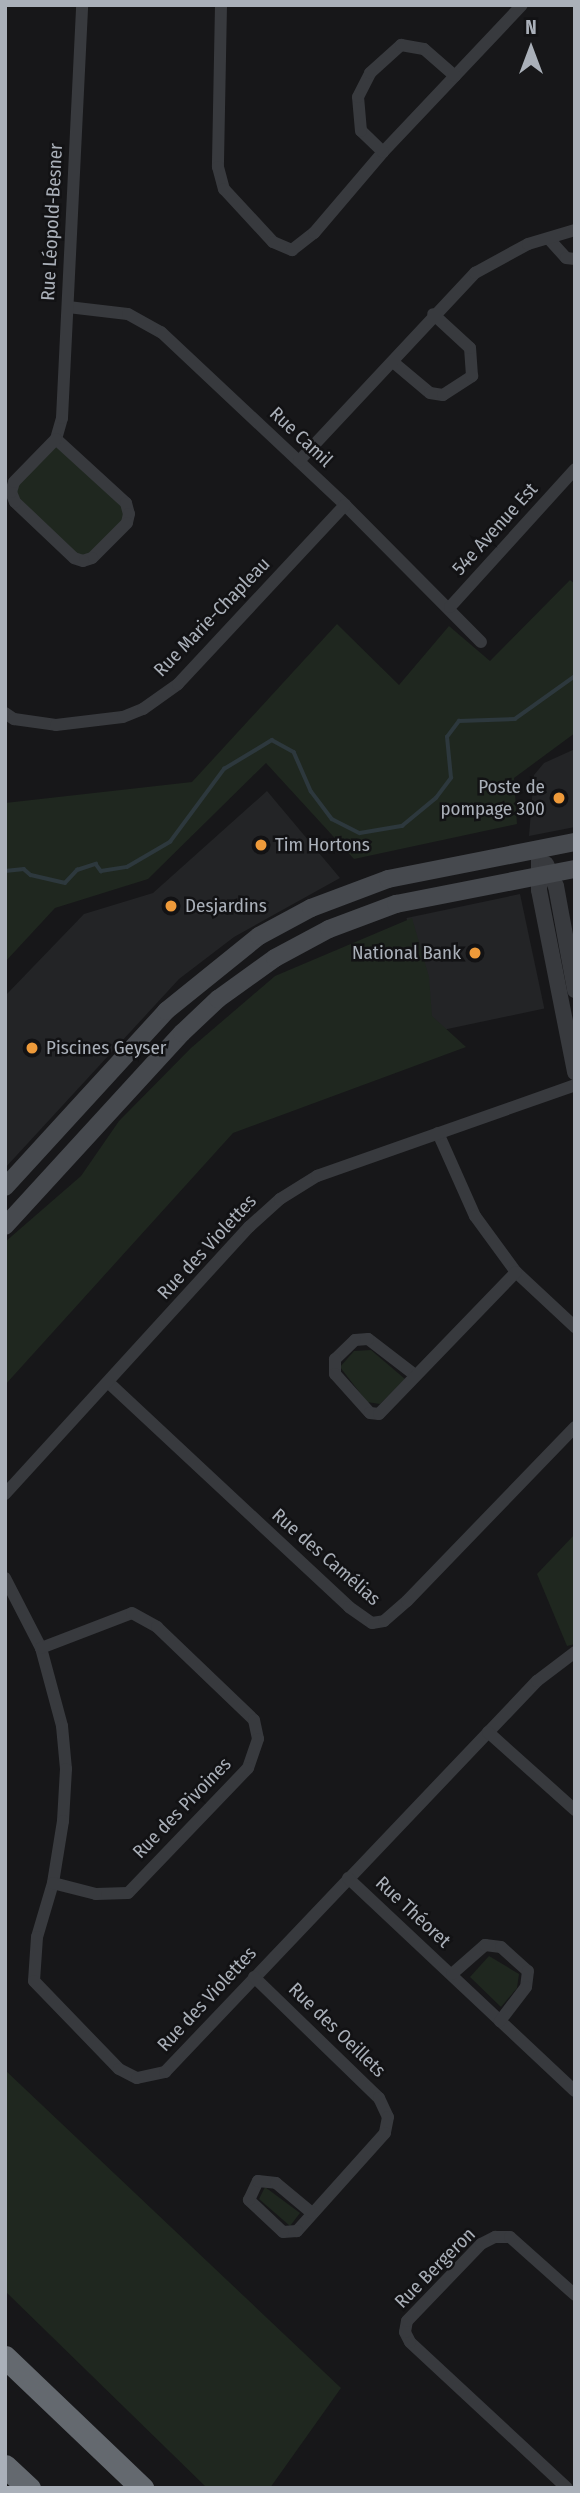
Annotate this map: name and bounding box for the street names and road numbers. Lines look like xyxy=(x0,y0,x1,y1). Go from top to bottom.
street label: Rue Léopold-Besner xyxy=(36,143,68,301)
street label: Rue Camil xyxy=(265,402,337,472)
street label: 54e Avenue Est xyxy=(448,478,542,580)
street label: Rue Marie-Chapleau xyxy=(149,553,275,681)
street label: Rue des Violettes xyxy=(153,1190,261,1304)
street label: Rue des Camélias xyxy=(267,1504,385,1610)
street label: Rue des Pivoines xyxy=(128,1753,236,1863)
street label: Rue Théoret xyxy=(371,1872,455,1952)
street label: Rue des Violettes xyxy=(153,1942,261,2056)
street label: Rue des Oeillets xyxy=(284,1978,390,2082)
street label: Rue Bergeron xyxy=(390,2223,480,2313)

